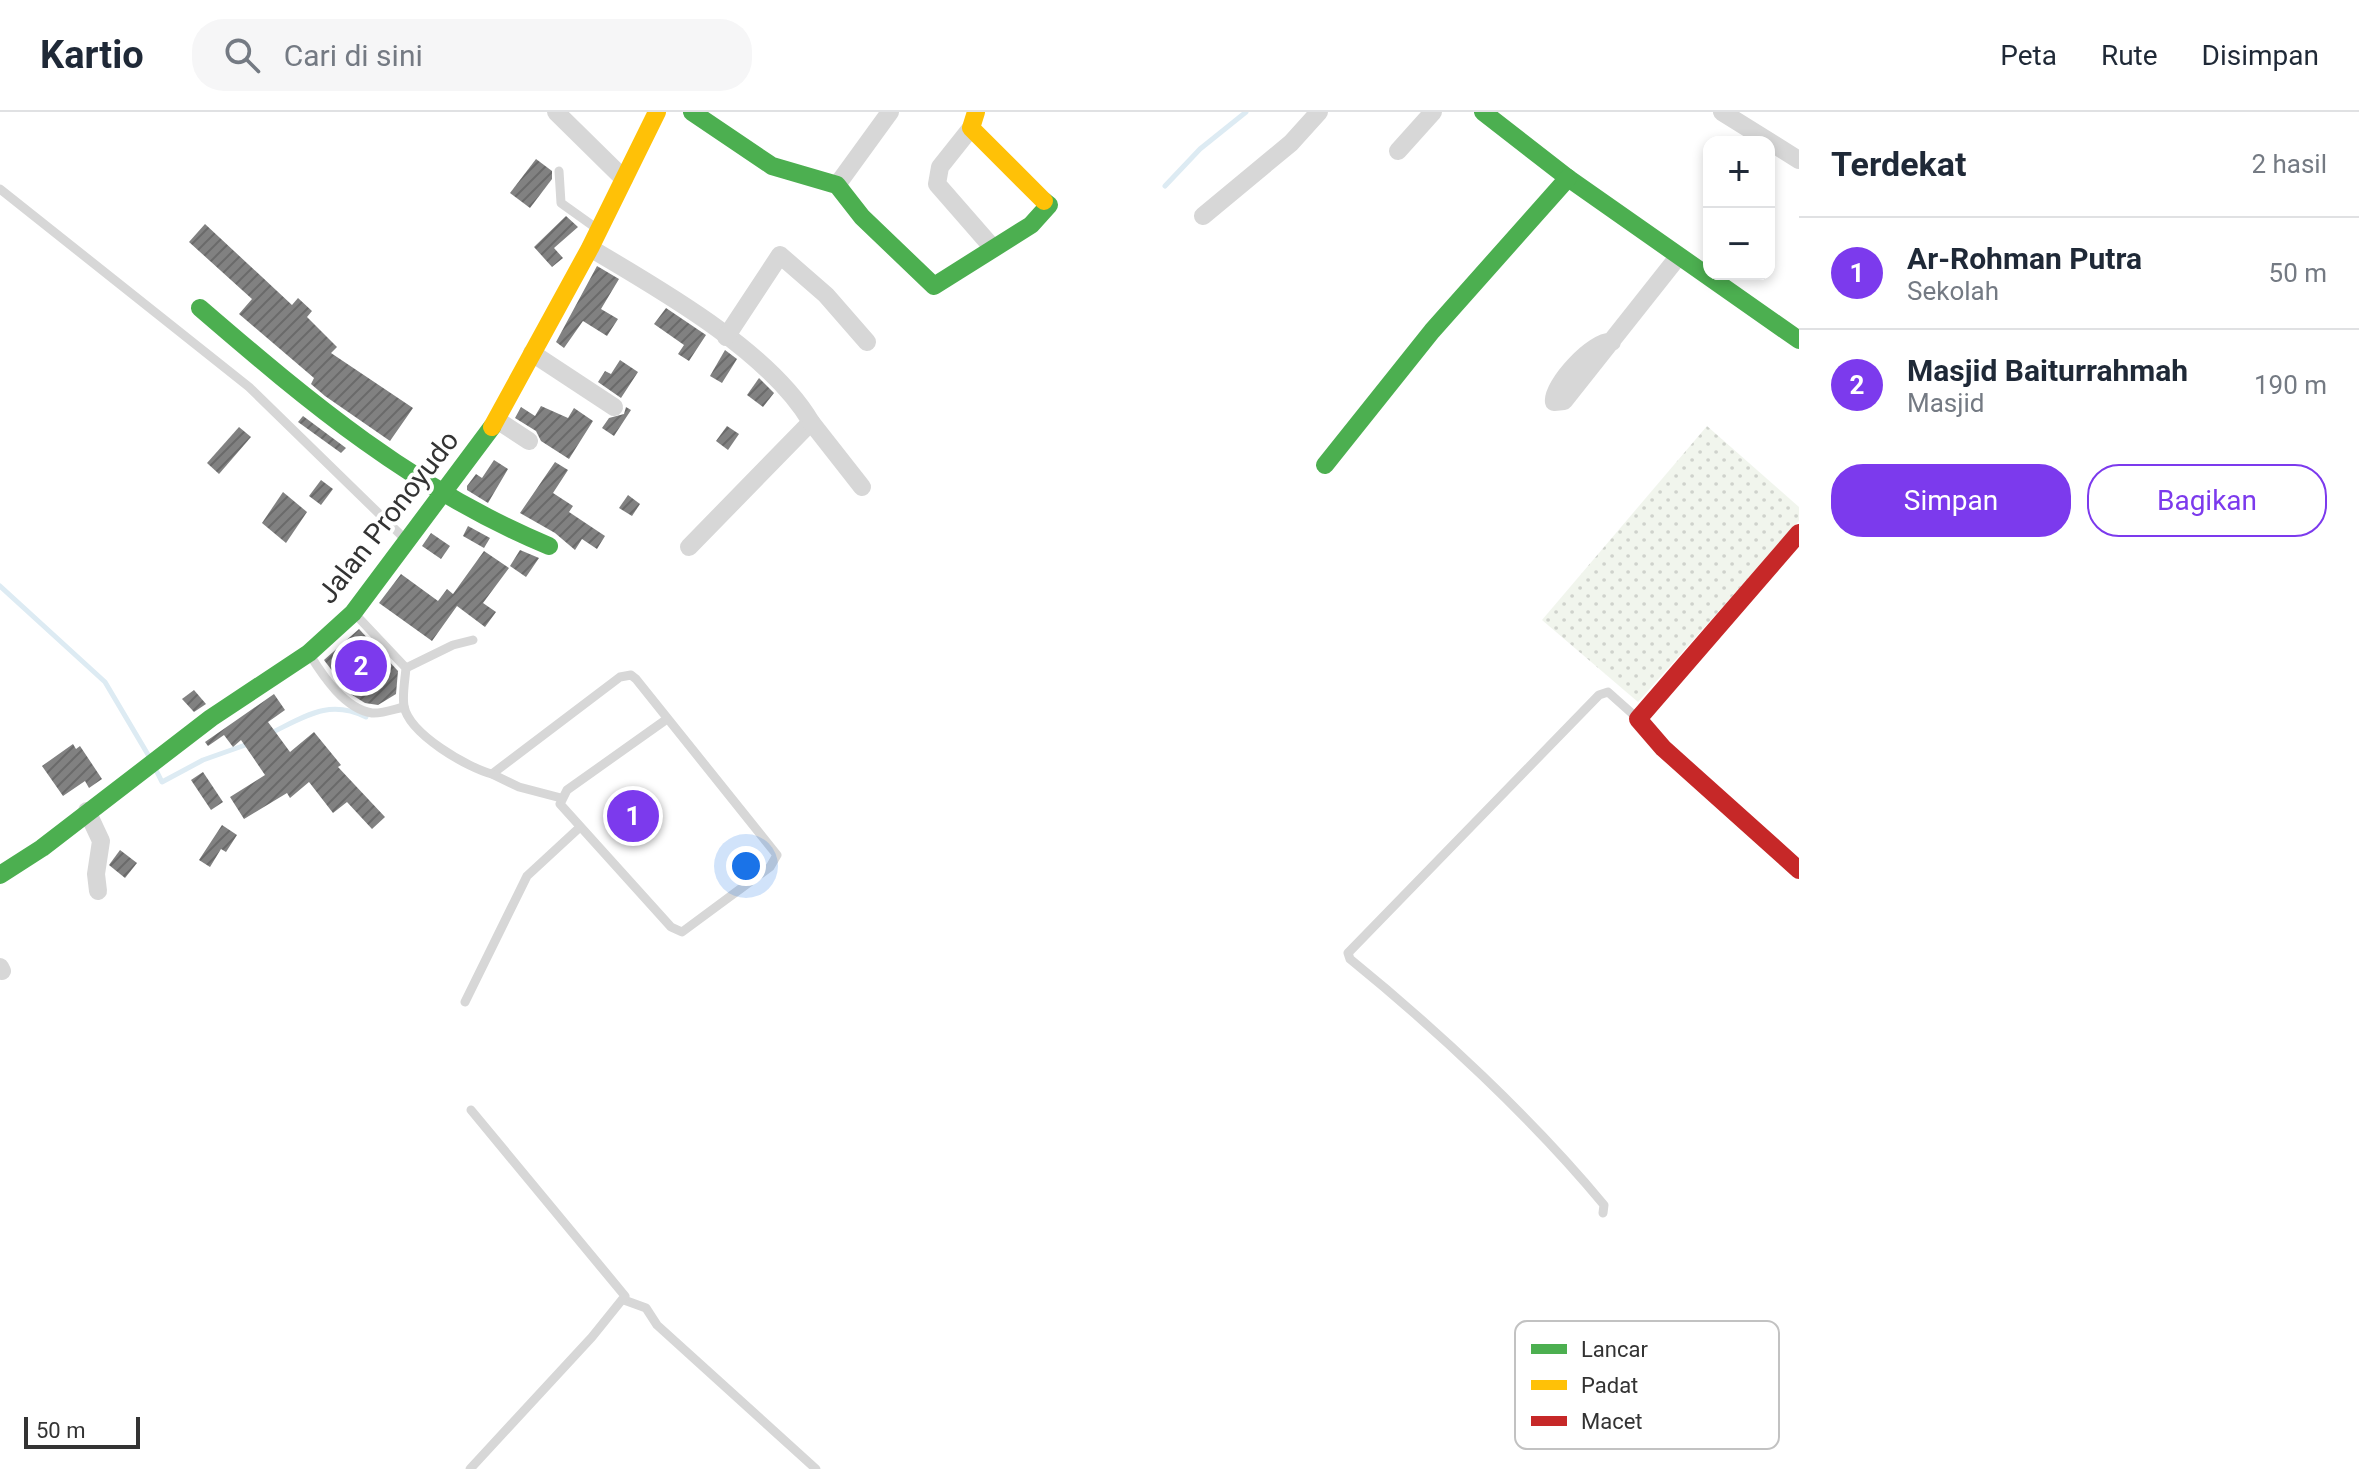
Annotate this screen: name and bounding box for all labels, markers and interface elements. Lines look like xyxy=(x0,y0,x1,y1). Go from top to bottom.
search box xyxy=(192,19,752,91)
text: Kartio xyxy=(40,33,144,77)
icon: search xyxy=(220,33,264,77)
text: Cari di sini xyxy=(284,38,423,73)
text: Peta xyxy=(2000,39,2057,72)
text: Rute xyxy=(2101,39,2158,72)
text: Disimpan xyxy=(2202,39,2319,72)
map controls xyxy=(1703,136,1775,280)
button: + xyxy=(1703,136,1775,208)
text: Terdekat xyxy=(1831,144,1966,184)
text: 2 hasil xyxy=(2251,149,2327,179)
button: − xyxy=(1703,208,1775,280)
text: Ar-Rohman Putra xyxy=(1907,241,2142,276)
text: 1 xyxy=(1850,258,1864,288)
text: 50 m xyxy=(2269,258,2327,288)
text: Sekolah xyxy=(1907,276,1999,306)
text: Masjid Baiturrahmah xyxy=(1907,353,2188,388)
text: 2 xyxy=(1850,370,1864,400)
text: 190 m xyxy=(2254,370,2327,400)
text: Masjid xyxy=(1907,388,1984,418)
street label: Jalan Pronoyudo xyxy=(310,424,466,610)
button: Simpan xyxy=(1831,464,2071,537)
button: Bagikan xyxy=(2087,464,2327,537)
pin: 2 xyxy=(335,636,387,696)
pin: 1 xyxy=(607,786,659,846)
your location xyxy=(726,846,766,886)
legend xyxy=(1515,1321,1779,1449)
text: Lancar xyxy=(1581,1337,1648,1362)
text: Padat xyxy=(1581,1373,1638,1398)
text: Macet xyxy=(1581,1409,1643,1434)
scale bar xyxy=(24,1413,140,1449)
text: 50 m xyxy=(36,1418,85,1443)

